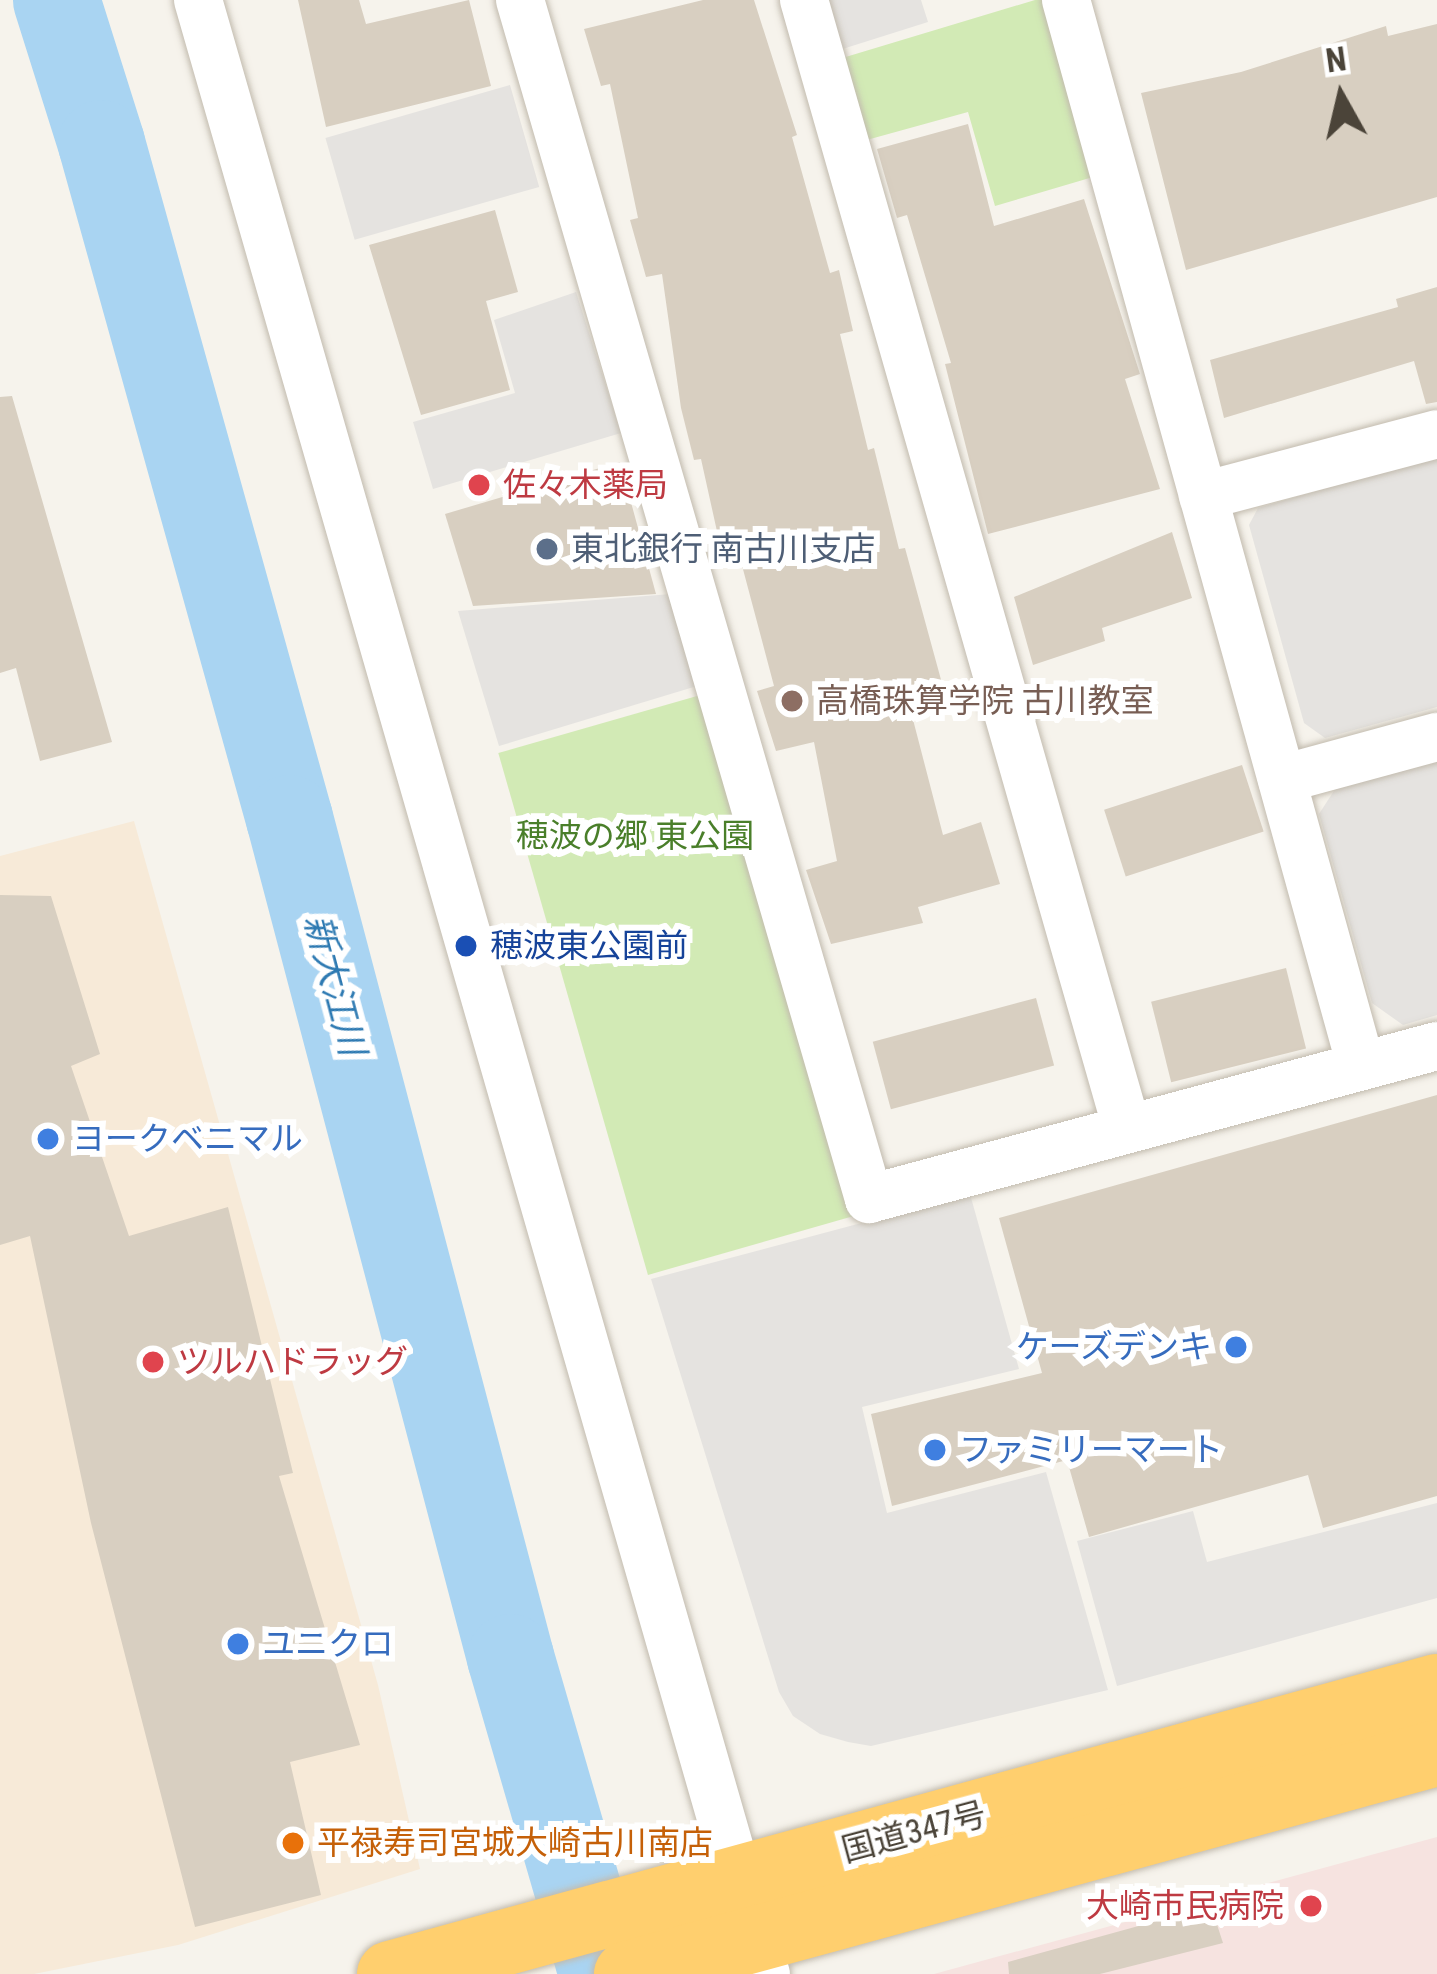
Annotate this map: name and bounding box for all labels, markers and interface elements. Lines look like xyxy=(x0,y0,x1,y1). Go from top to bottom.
north arrow xyxy=(1281,36,1401,156)
text: N xyxy=(1323,39,1349,81)
place label: 佐々木薬局 xyxy=(503,465,668,505)
marker: 佐々木薬局 xyxy=(466,472,492,498)
place label: 東北銀行 南古川支店 xyxy=(571,529,876,569)
marker: 東北銀行 南古川支店 xyxy=(534,536,560,562)
place label: 高橋珠算学院 古川教室 xyxy=(816,681,1154,721)
marker: 高橋珠算学院 古川教室 xyxy=(779,688,805,714)
park label: 穂波の郷 東公園 xyxy=(516,816,754,856)
water label: 新大江川 xyxy=(295,910,373,1060)
place label: 穂波東公園前 xyxy=(490,926,688,966)
marker: 穂波東公園前 xyxy=(453,933,479,959)
place label: ヨークベニマル xyxy=(72,1119,303,1159)
marker: ヨークベニマル xyxy=(35,1126,61,1152)
place label: ケーズデンキ xyxy=(1014,1327,1212,1367)
marker: ケーズデンキ xyxy=(1223,1334,1249,1360)
place label: ツルハドラッグ xyxy=(177,1342,408,1382)
marker: ツルハドラッグ xyxy=(140,1349,166,1375)
place label: ファミリーマート xyxy=(959,1430,1223,1470)
marker: ファミリーマート xyxy=(922,1437,948,1463)
place label: ユニクロ xyxy=(262,1624,394,1664)
marker: ユニクロ xyxy=(225,1631,251,1657)
street label: 国道347号 xyxy=(837,1794,991,1870)
place label: 平禄寿司宮城大崎古川南店 xyxy=(317,1823,713,1863)
marker: 平禄寿司宮城大崎古川南店 xyxy=(280,1830,306,1856)
place label: 大崎市民病院 xyxy=(1086,1886,1284,1926)
marker: 大崎市民病院 xyxy=(1295,1890,1327,1922)

